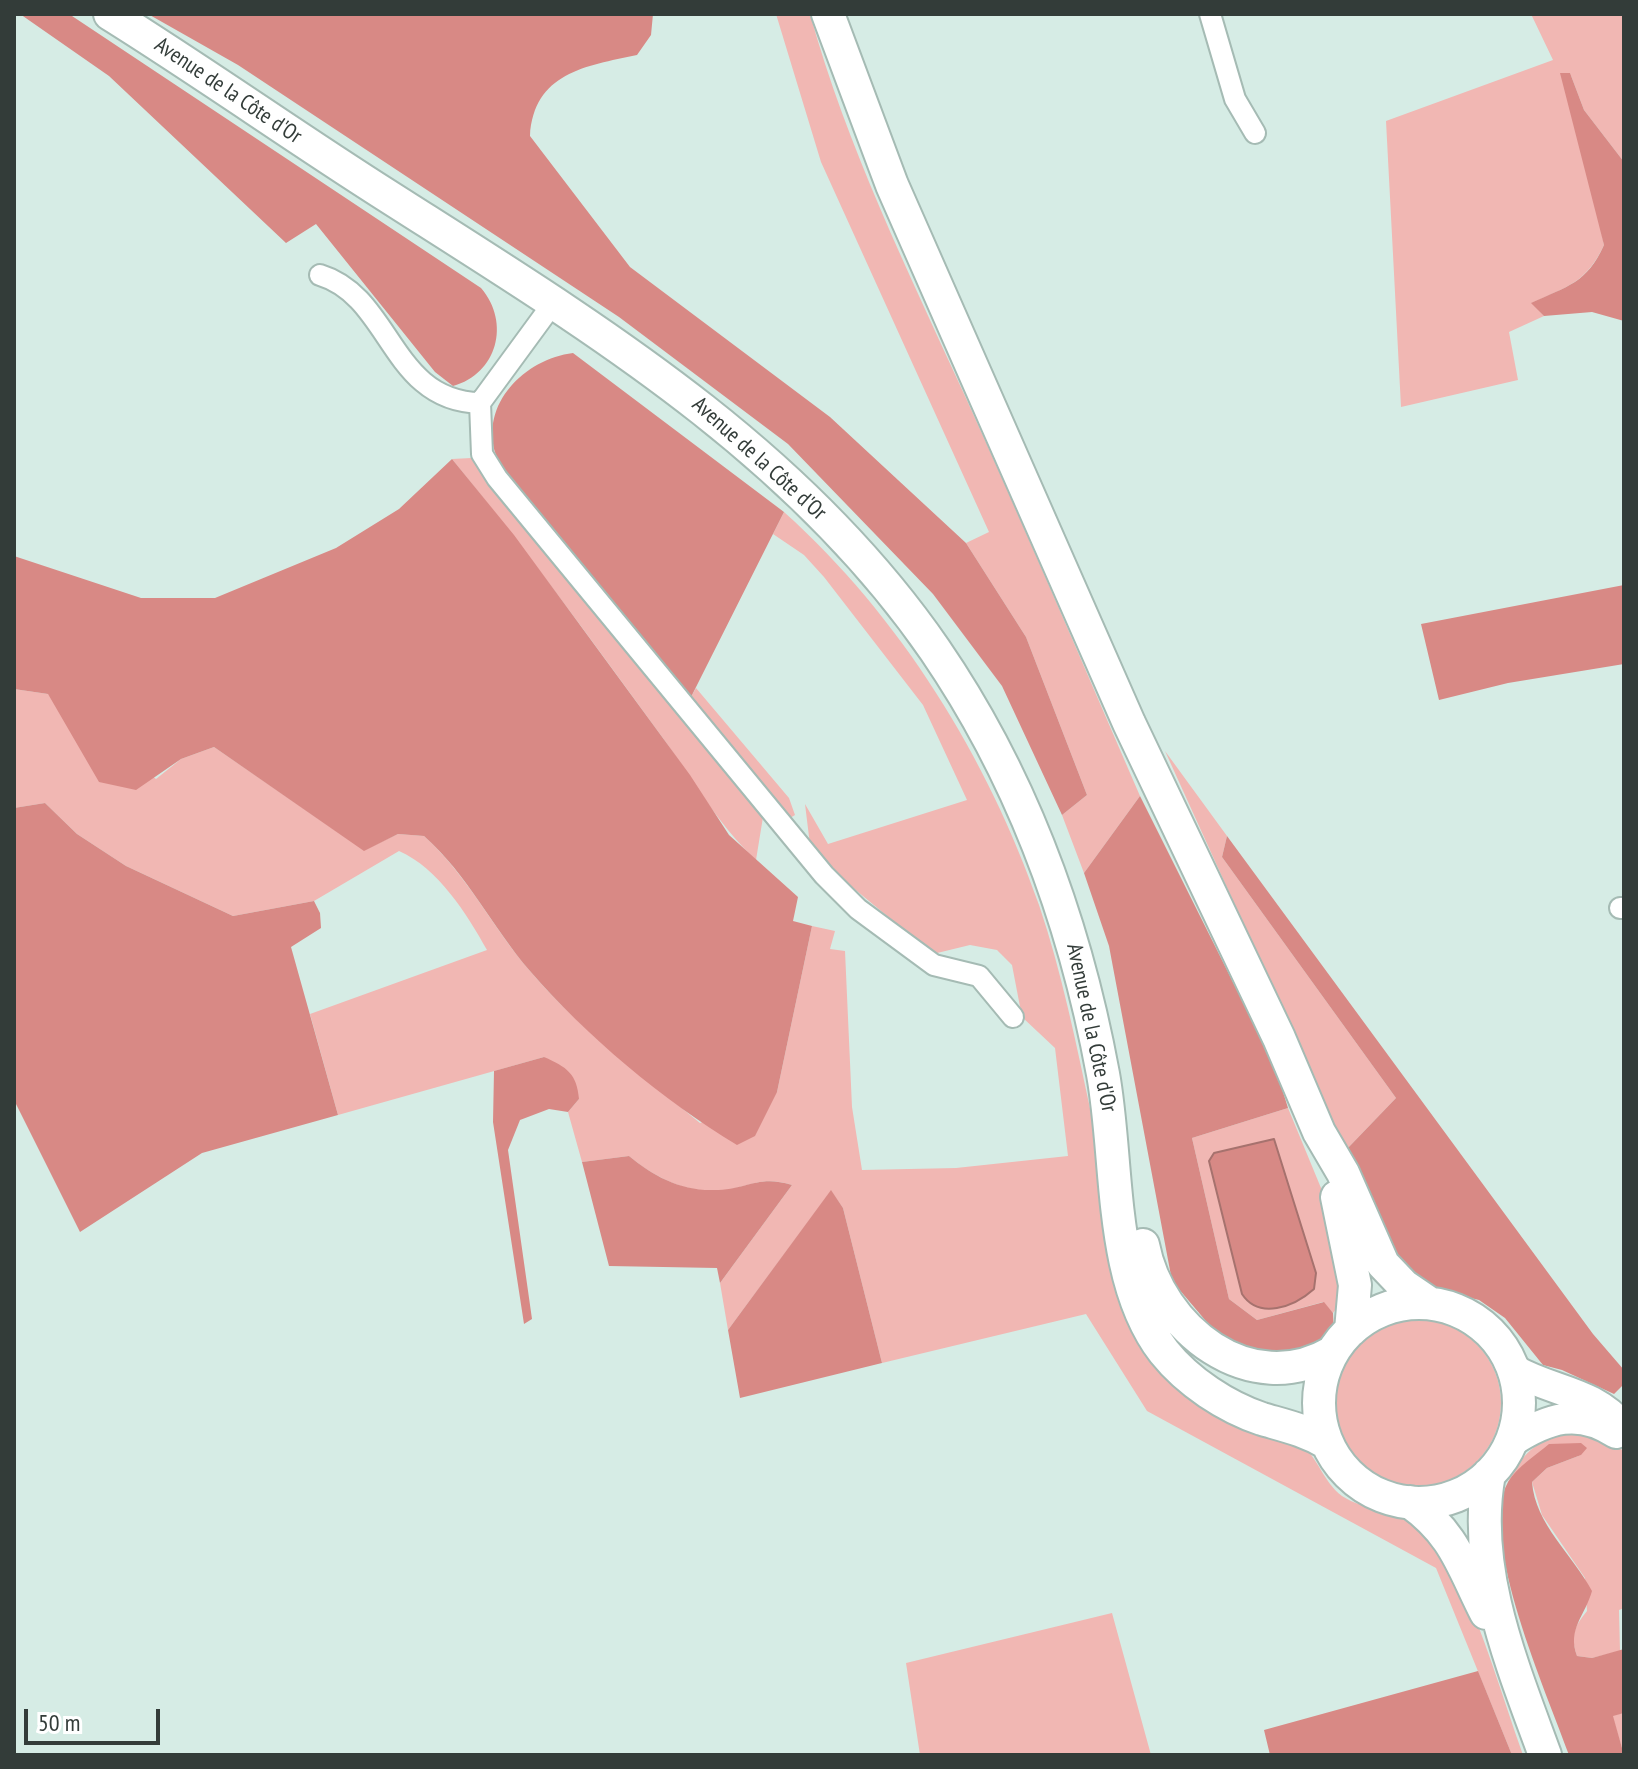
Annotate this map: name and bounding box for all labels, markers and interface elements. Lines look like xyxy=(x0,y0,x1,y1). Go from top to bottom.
street label: Avenue de la Côte d'Or xyxy=(149,32,307,150)
street label: Avenue de la Côte d'Or xyxy=(686,392,832,526)
street label: Avenue de la Côte d'Or xyxy=(1060,941,1122,1115)
scale bar xyxy=(28,1693,164,1743)
text: 50 m xyxy=(38,1707,80,1738)

